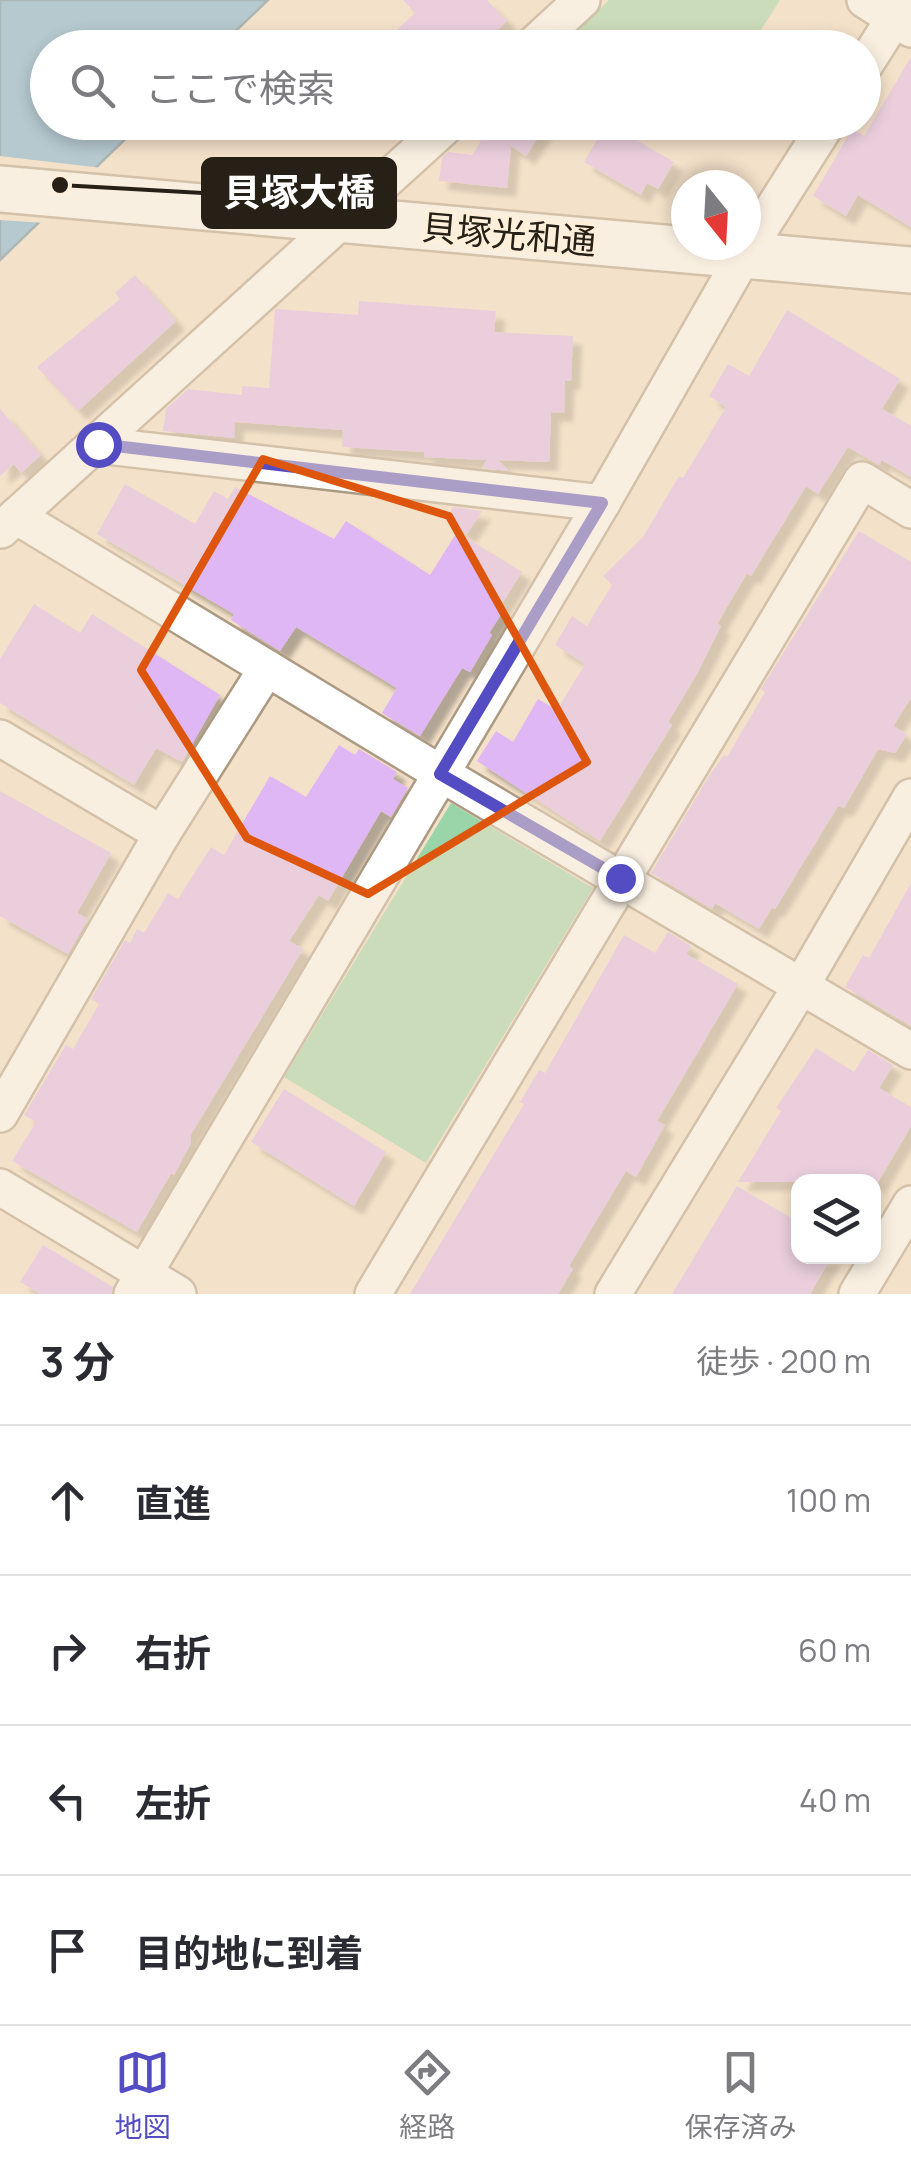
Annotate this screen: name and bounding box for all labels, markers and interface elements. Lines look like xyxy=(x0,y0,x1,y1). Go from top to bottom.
search box xyxy=(30,30,881,140)
icon: search xyxy=(65,58,120,113)
text: ここで検索 xyxy=(145,61,335,113)
callout: 貝塚大橋 xyxy=(203,159,395,227)
text: 貝塚大橋 xyxy=(223,165,375,217)
north arrow xyxy=(671,170,761,260)
street label: 貝塚光和通 xyxy=(420,202,598,266)
route start xyxy=(76,422,122,468)
route end xyxy=(598,856,644,902)
map controls xyxy=(791,1174,881,1264)
button: layers xyxy=(791,1174,881,1264)
text: 3 分 xyxy=(40,1332,115,1390)
text: 徒歩 · 200 m xyxy=(696,1339,871,1383)
icon: ahead xyxy=(40,1473,95,1528)
text: 直進 xyxy=(135,1476,211,1528)
text: 100 m xyxy=(786,1478,871,1522)
icon: right xyxy=(40,1623,95,1678)
text: 右折 xyxy=(135,1626,211,1678)
text: 60 m xyxy=(798,1628,871,1672)
icon: left xyxy=(40,1773,95,1828)
text: 左折 xyxy=(135,1776,211,1828)
text: 40 m xyxy=(799,1778,871,1822)
icon: arrive xyxy=(40,1923,95,1978)
text: 目的地に到着 xyxy=(135,1926,363,1978)
tab: 地図 xyxy=(114,2045,171,2145)
tab: 経路 xyxy=(399,2045,456,2145)
tab: 保存済み xyxy=(684,2045,797,2145)

